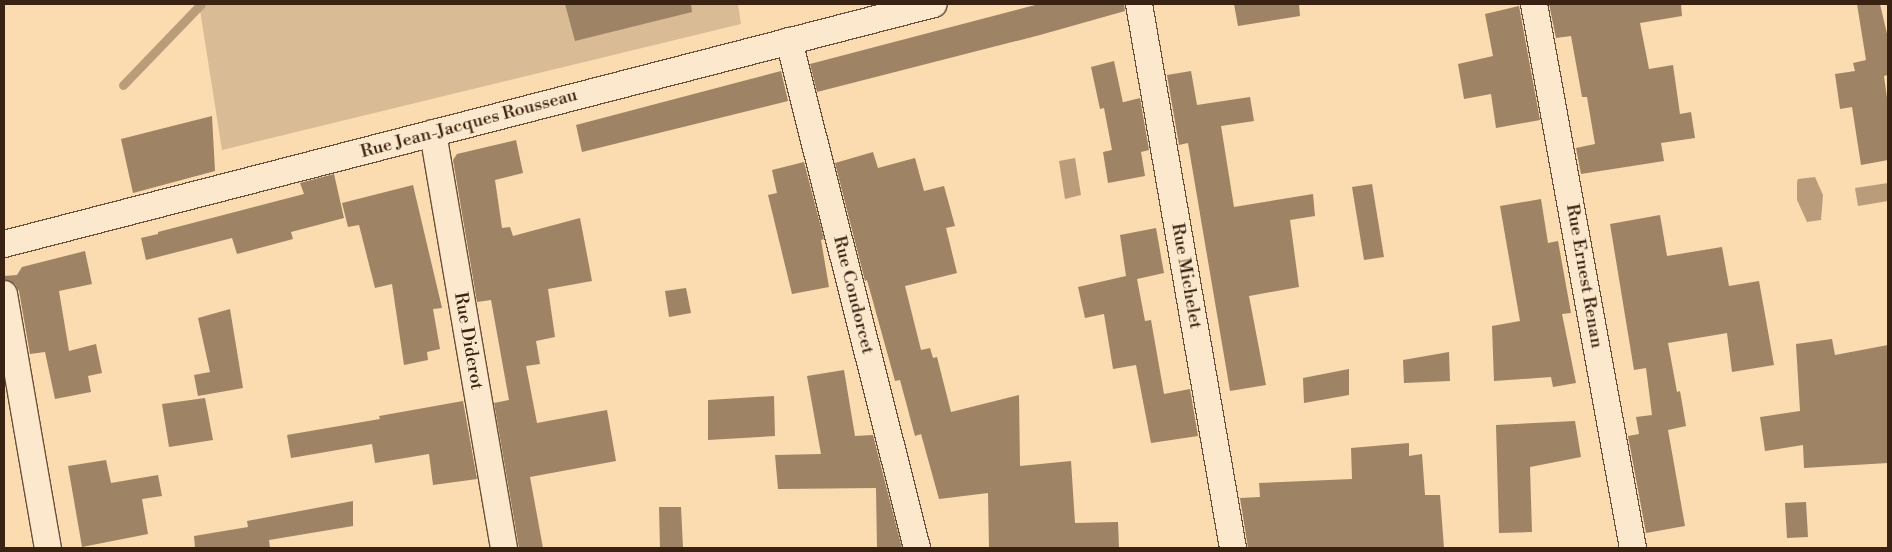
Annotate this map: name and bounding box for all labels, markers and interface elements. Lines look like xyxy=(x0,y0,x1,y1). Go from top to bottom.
street label: Rue Jean-Jacques Rousseau xyxy=(358,85,580,163)
street label: Rue Ernest Renan xyxy=(1561,202,1607,350)
street label: Rue Michelet xyxy=(1166,221,1206,331)
street label: Rue Condorcet xyxy=(828,234,878,356)
street label: Rue Diderot xyxy=(449,291,487,391)

